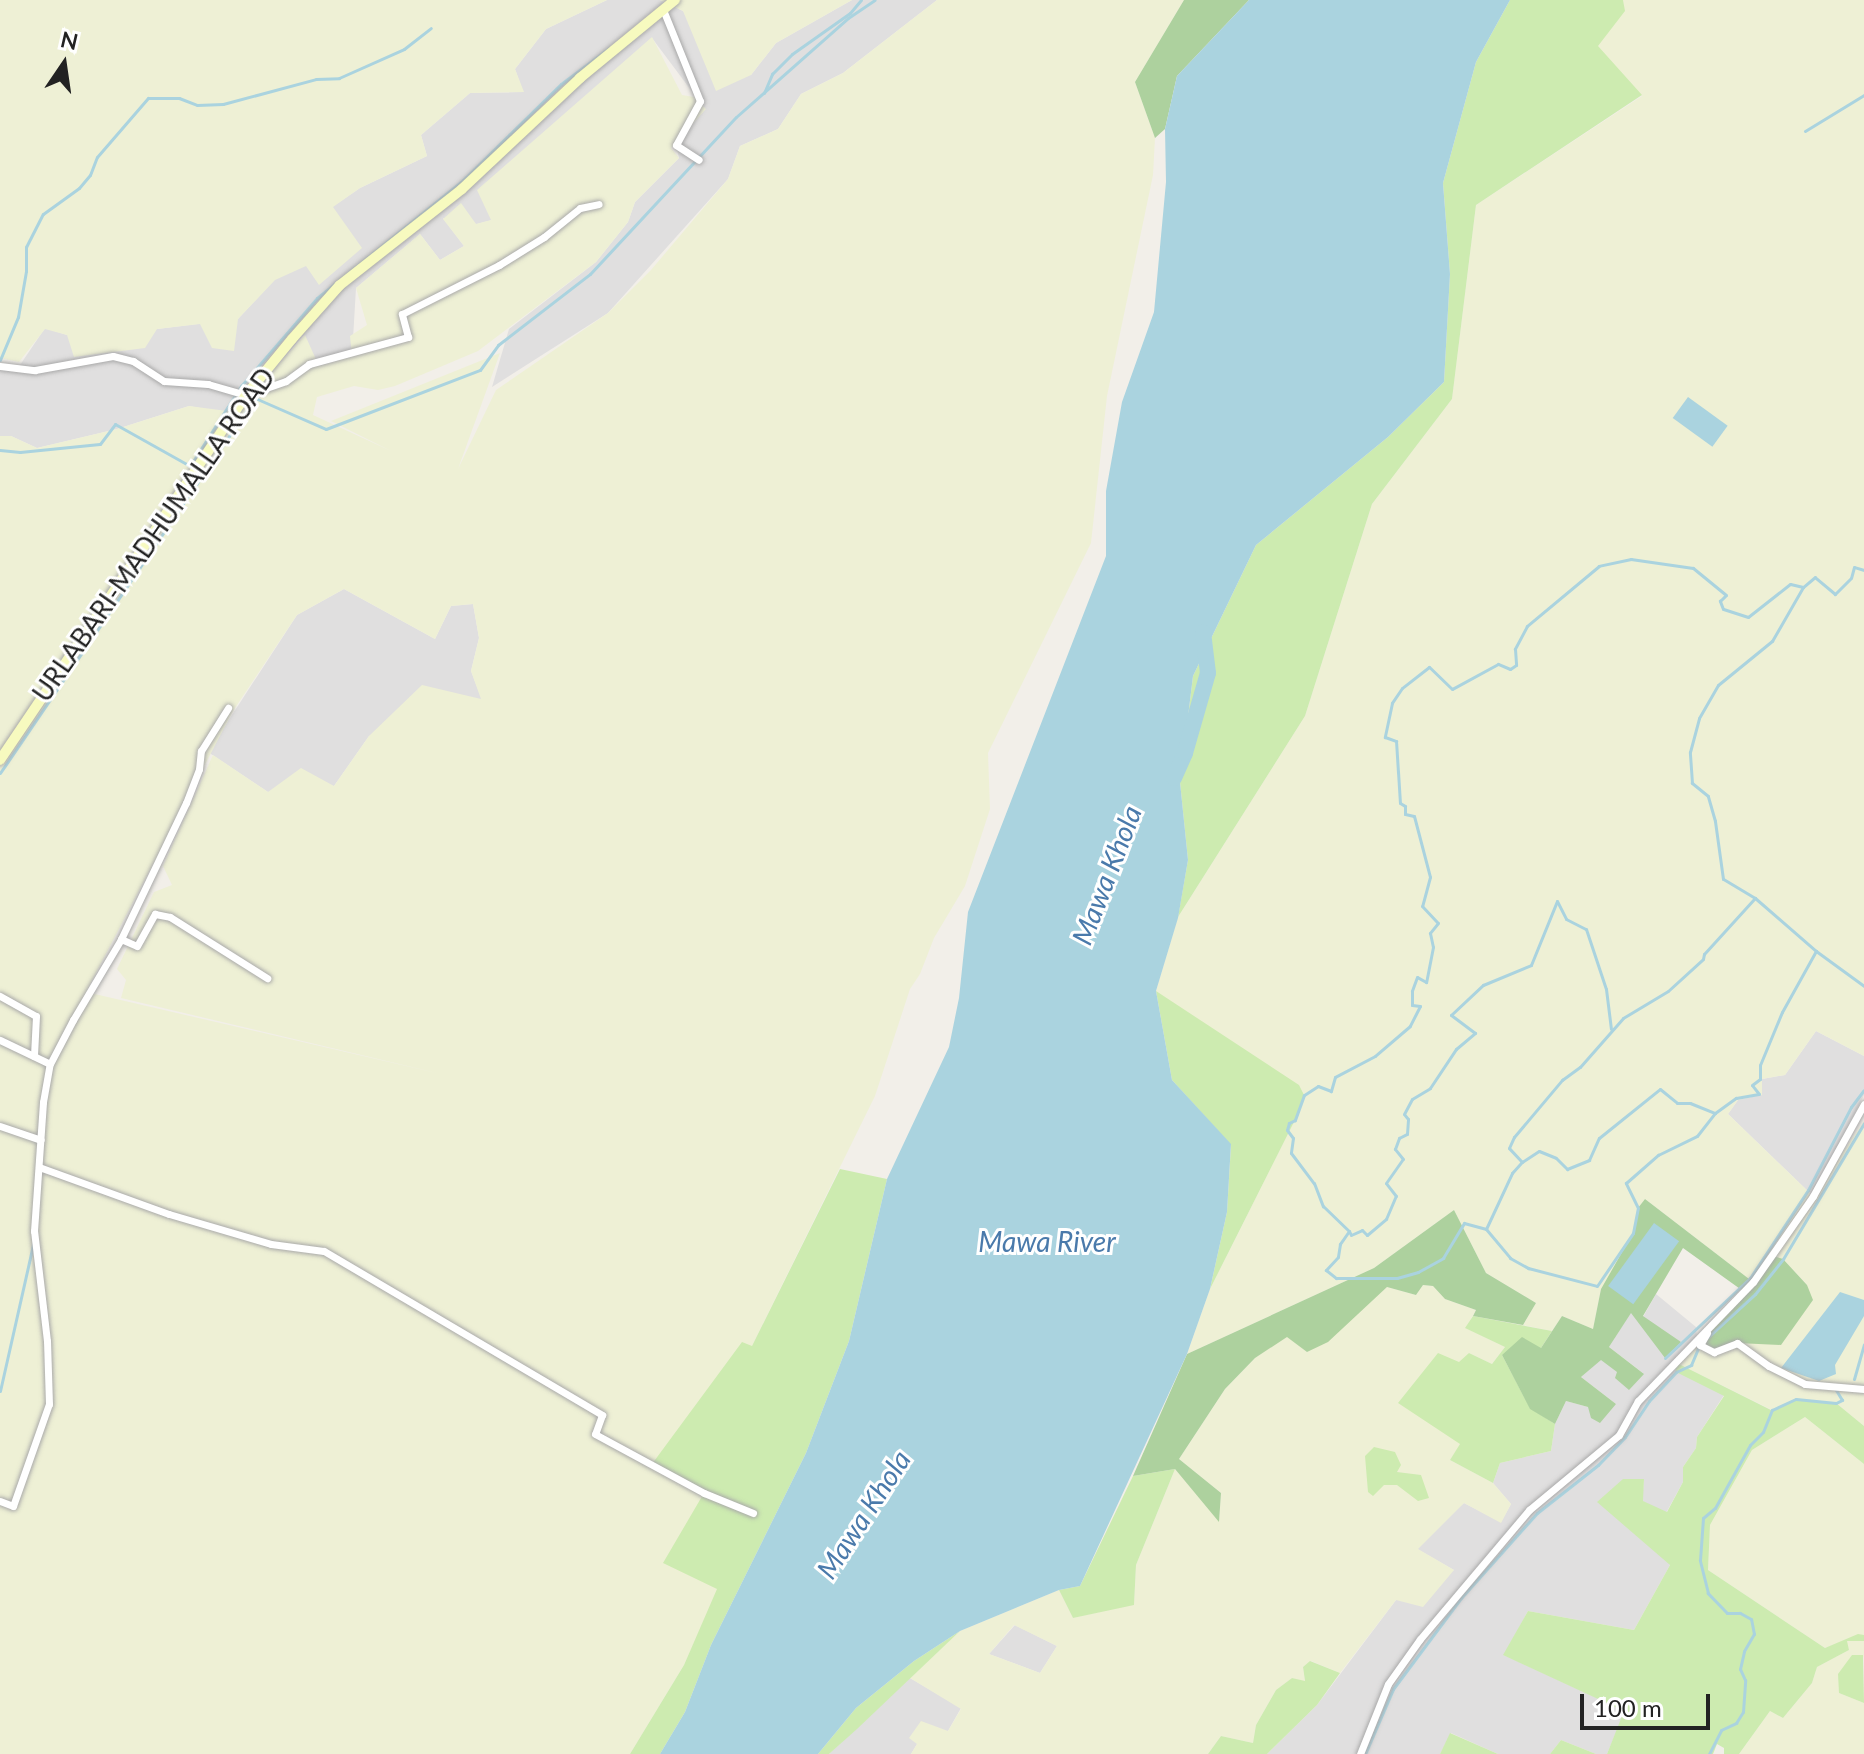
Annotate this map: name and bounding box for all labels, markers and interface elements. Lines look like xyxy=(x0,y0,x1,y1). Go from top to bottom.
north arrow xyxy=(24,24,104,104)
text: N xyxy=(58,25,81,55)
street label: URLABARI-MADHUMALLA ROAD xyxy=(26,362,282,708)
water label: Mawa Khola xyxy=(1064,801,1148,949)
water label: Mawa River xyxy=(978,1224,1116,1258)
water label: Mawa Khola xyxy=(809,1444,917,1584)
scale bar xyxy=(1584,1678,1714,1728)
text: 100 m xyxy=(1594,1693,1662,1722)

